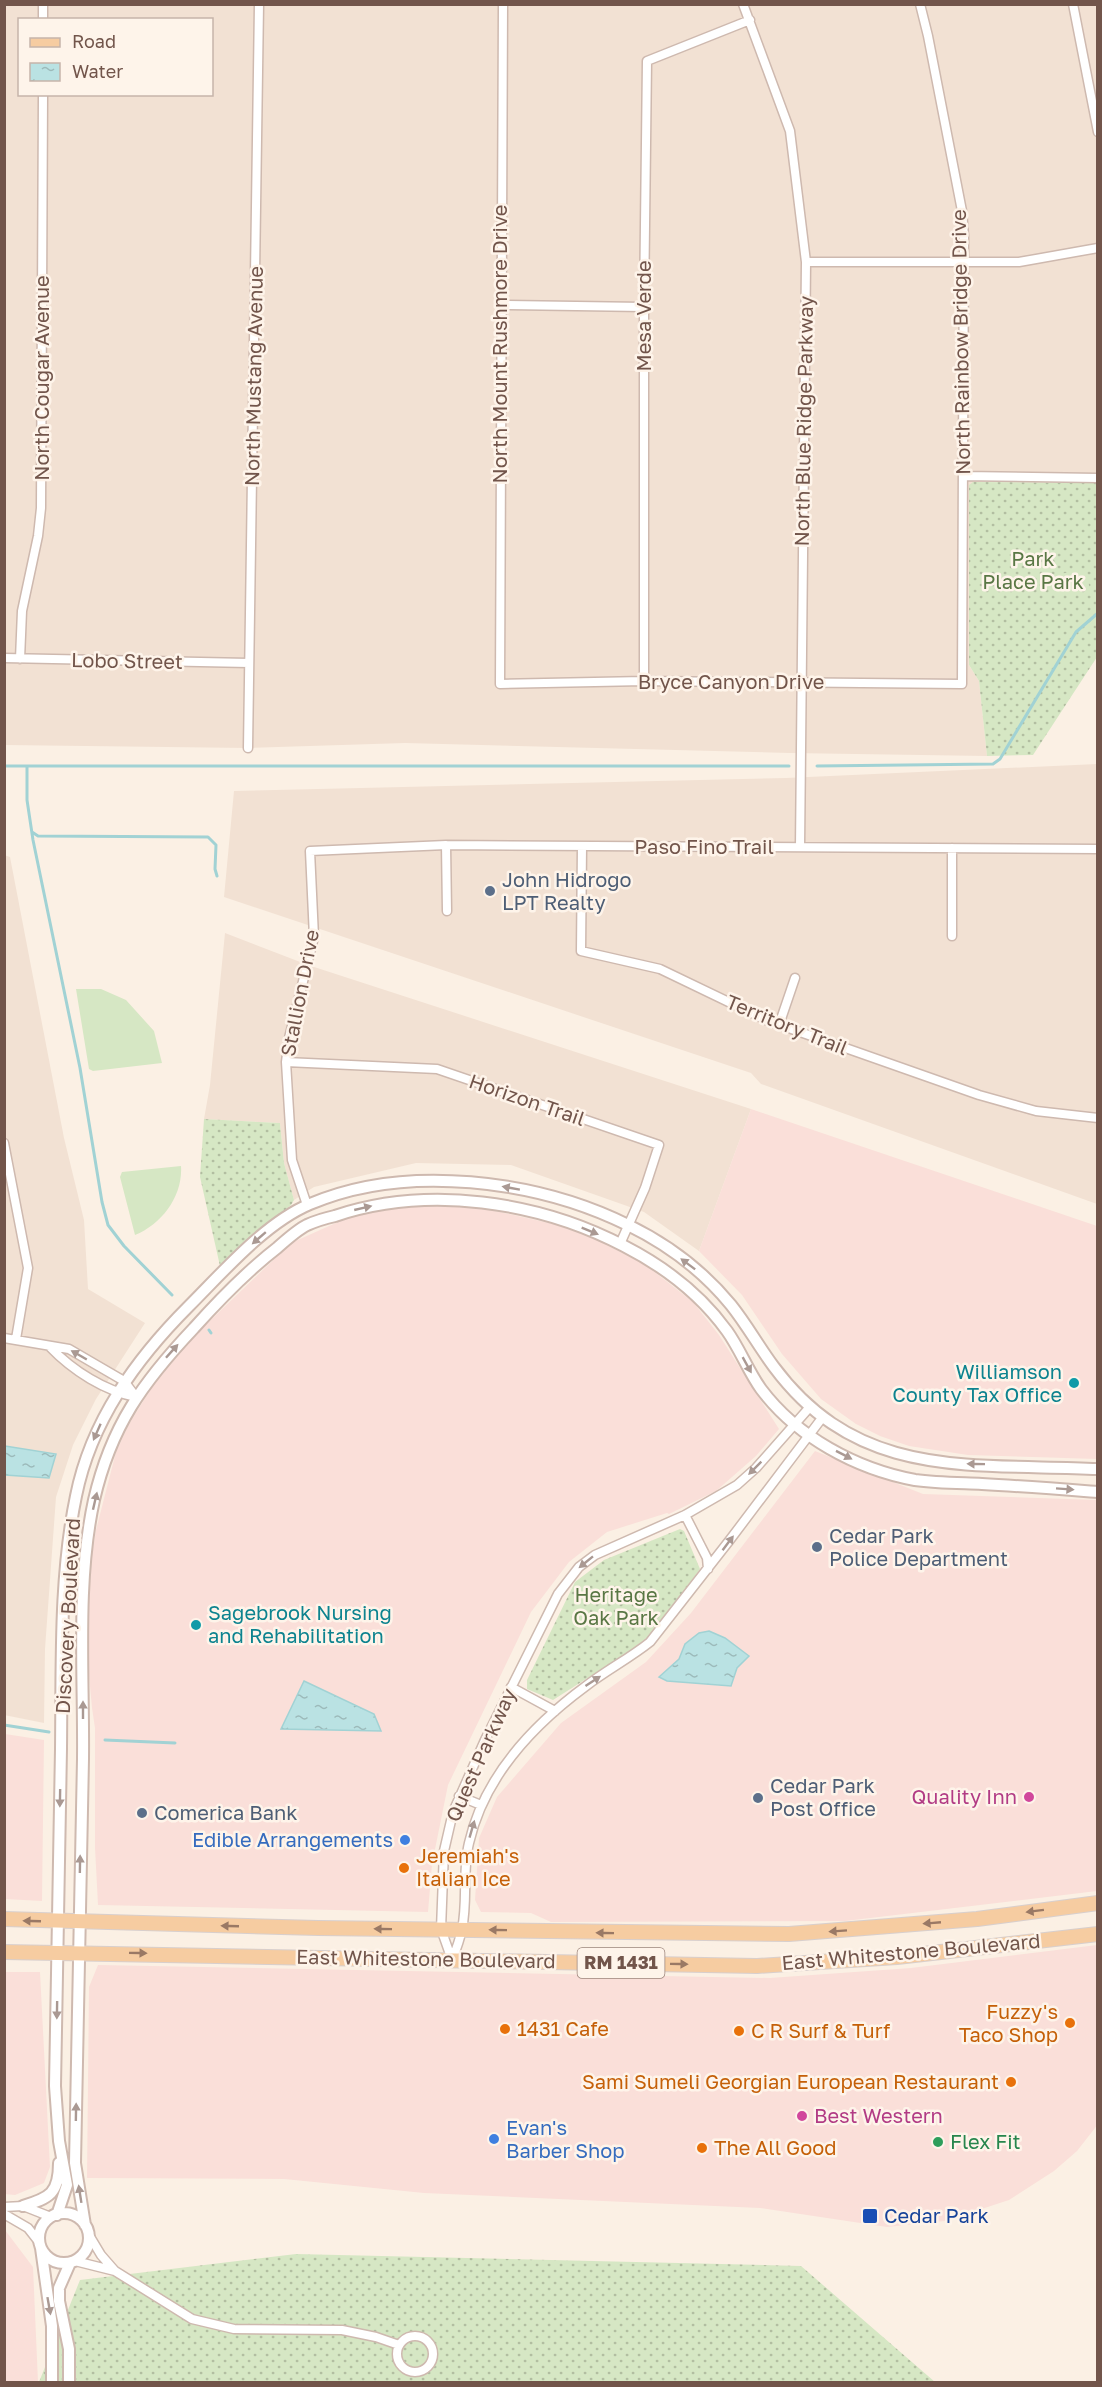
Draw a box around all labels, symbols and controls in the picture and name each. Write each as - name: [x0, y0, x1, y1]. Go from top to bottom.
- legend: [18, 18, 213, 96]
- text: Road: [72, 30, 116, 52]
- text: Water: [72, 60, 123, 82]
- street label: North Mount Rushmore Drive: [487, 205, 511, 483]
- street label: North Rainbow Bridge Drive: [946, 209, 974, 475]
- street label: Mesa Verde: [631, 261, 655, 372]
- street label: North Mustang Avenue: [239, 266, 267, 486]
- street label: North Cougar Avenue: [29, 275, 53, 481]
- street label: North Blue Ridge Parkway: [789, 295, 817, 547]
- park label: Park Place Park: [982, 546, 1084, 593]
- street label: Lobo Street: [71, 647, 183, 673]
- street label: Bryce Canyon Drive: [638, 669, 824, 693]
- street label: Paso Fino Trail: [634, 834, 774, 858]
- place label: John Hidrogo LPT Realty: [502, 867, 631, 914]
- marker: John Hidrogo LPT Realty: [483, 884, 497, 898]
- street label: Stallion Drive: [275, 927, 323, 1058]
- street label: Territory Trail: [723, 989, 852, 1059]
- street label: Horizon Trail: [466, 1068, 588, 1130]
- one-way arrow: [501, 1183, 520, 1192]
- one-way arrow: [353, 1202, 372, 1212]
- one-way arrow: [581, 1226, 599, 1236]
- one-way arrow: [252, 1231, 267, 1244]
- one-way arrow: [681, 1258, 697, 1270]
- one-way arrow: [165, 1344, 178, 1359]
- one-way arrow: [70, 1350, 87, 1360]
- one-way arrow: [742, 1357, 752, 1374]
- place label: Williamson County Tax Office: [892, 1359, 1062, 1406]
- marker: Williamson County Tax Office: [1067, 1376, 1081, 1390]
- one-way arrow: [92, 1424, 102, 1442]
- one-way arrow: [835, 1450, 852, 1460]
- one-way arrow: [966, 1459, 985, 1469]
- one-way arrow: [749, 1460, 763, 1474]
- one-way arrow: [1056, 1484, 1075, 1494]
- one-way arrow: [90, 1491, 100, 1510]
- street label: Discovery Boulevard: [50, 1517, 84, 1715]
- place label: Cedar Park Police Department: [829, 1523, 1008, 1570]
- one-way arrow: [722, 1536, 734, 1552]
- marker: Cedar Park Police Department: [810, 1540, 824, 1554]
- one-way arrow: [578, 1555, 594, 1568]
- park label: Heritage Oak Park: [573, 1582, 659, 1629]
- place label: Sagebrook Nursing and Rehabilitation: [208, 1600, 392, 1647]
- marker: Sagebrook Nursing and Rehabilitation: [189, 1618, 203, 1632]
- one-way arrow: [585, 1676, 602, 1687]
- street label: Quest Parkway: [440, 1684, 520, 1825]
- one-way arrow: [78, 1701, 88, 1720]
- place label: Cedar Park Post Office: [770, 1773, 876, 1820]
- place label: Quality Inn: [912, 1784, 1017, 1808]
- one-way arrow: [55, 1789, 65, 1808]
- marker: Quality Inn: [1022, 1790, 1036, 1804]
- marker: Cedar Park Post Office: [751, 1791, 765, 1805]
- place label: Comerica Bank: [154, 1800, 298, 1824]
- marker: Comerica Bank: [135, 1806, 149, 1820]
- one-way arrow: [468, 1820, 477, 1838]
- place label: Edible Arrangements: [192, 1827, 393, 1851]
- marker: Edible Arrangements: [398, 1833, 412, 1847]
- place label: Jeremiah's Italian Ice: [416, 1843, 519, 1890]
- one-way arrow: [76, 1854, 85, 1873]
- marker: Jeremiah's Italian Ice: [397, 1861, 411, 1875]
- one-way arrow: [1026, 1906, 1045, 1916]
- one-way arrow: [22, 1916, 41, 1925]
- one-way arrow: [923, 1918, 942, 1928]
- one-way arrow: [221, 1921, 240, 1930]
- one-way arrow: [373, 1924, 392, 1933]
- one-way arrow: [489, 1925, 508, 1934]
- one-way arrow: [829, 1926, 848, 1935]
- one-way arrow: [595, 1928, 614, 1937]
- street label: East Whitestone Boulevard: [781, 1928, 1041, 1974]
- street label: East Whitestone Boulevard: [296, 1944, 556, 1972]
- one-way arrow: [128, 1948, 147, 1958]
- road number: RM 1431: [578, 1948, 664, 1978]
- one-way arrow: [669, 1959, 688, 1969]
- place label: Fuzzy's Taco Shop: [959, 1999, 1058, 2046]
- one-way arrow: [52, 2000, 62, 2019]
- place label: 1431 Cafe: [517, 2016, 609, 2040]
- marker: Fuzzy's Taco Shop: [1063, 2016, 1077, 2030]
- place label: C R Surf & Turf: [751, 2018, 890, 2042]
- marker: 1431 Cafe: [498, 2022, 512, 2036]
- marker: C R Surf & Turf: [732, 2024, 746, 2038]
- place label: Sami Sumeli Georgian European Restaurant: [582, 2069, 999, 2093]
- marker: Sami Sumeli Georgian European Restaurant: [1004, 2075, 1018, 2089]
- one-way arrow: [71, 2102, 81, 2121]
- place label: Best Western: [814, 2103, 943, 2127]
- marker: Best Western: [795, 2109, 809, 2123]
- place label: Evan's Barber Shop: [506, 2115, 625, 2162]
- place label: Flex Fit: [950, 2129, 1021, 2153]
- marker: Evan's Barber Shop: [487, 2132, 501, 2146]
- place label: The All Good: [714, 2135, 837, 2159]
- marker: Flex Fit: [931, 2135, 945, 2149]
- marker: The All Good: [695, 2141, 709, 2155]
- one-way arrow: [75, 2184, 84, 2203]
- place label: Cedar Park: [884, 2203, 989, 2227]
- marker: Cedar Park: [861, 2207, 879, 2225]
- one-way arrow: [45, 2296, 54, 2315]

